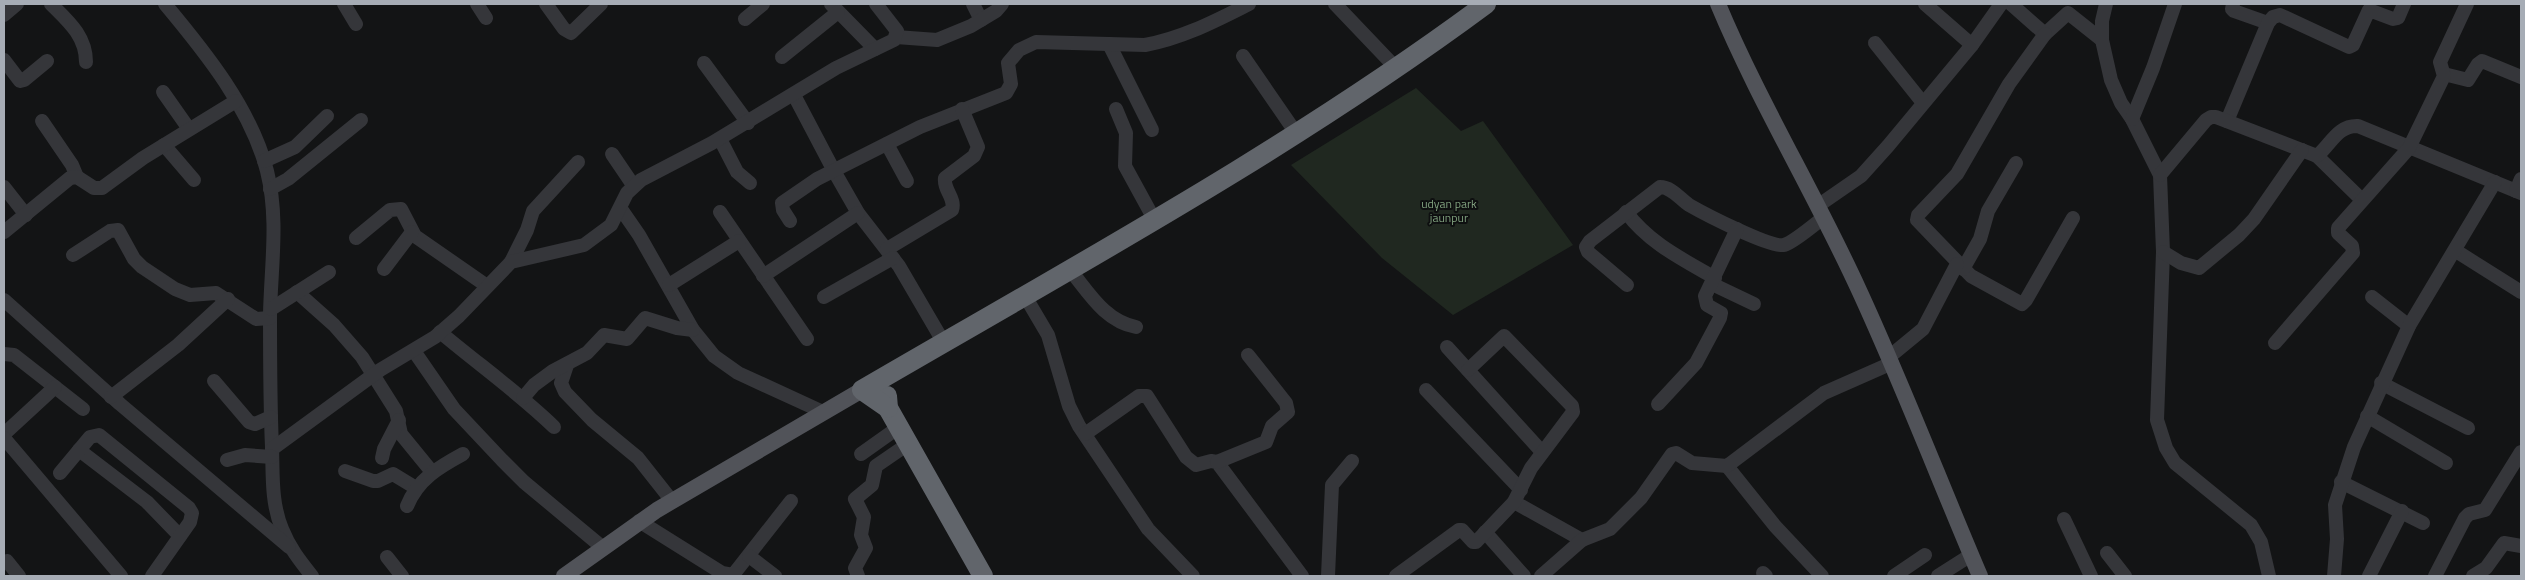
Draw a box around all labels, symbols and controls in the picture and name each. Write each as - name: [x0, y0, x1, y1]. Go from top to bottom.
- park label: udyan park jaunpur: [1421, 194, 1477, 227]

